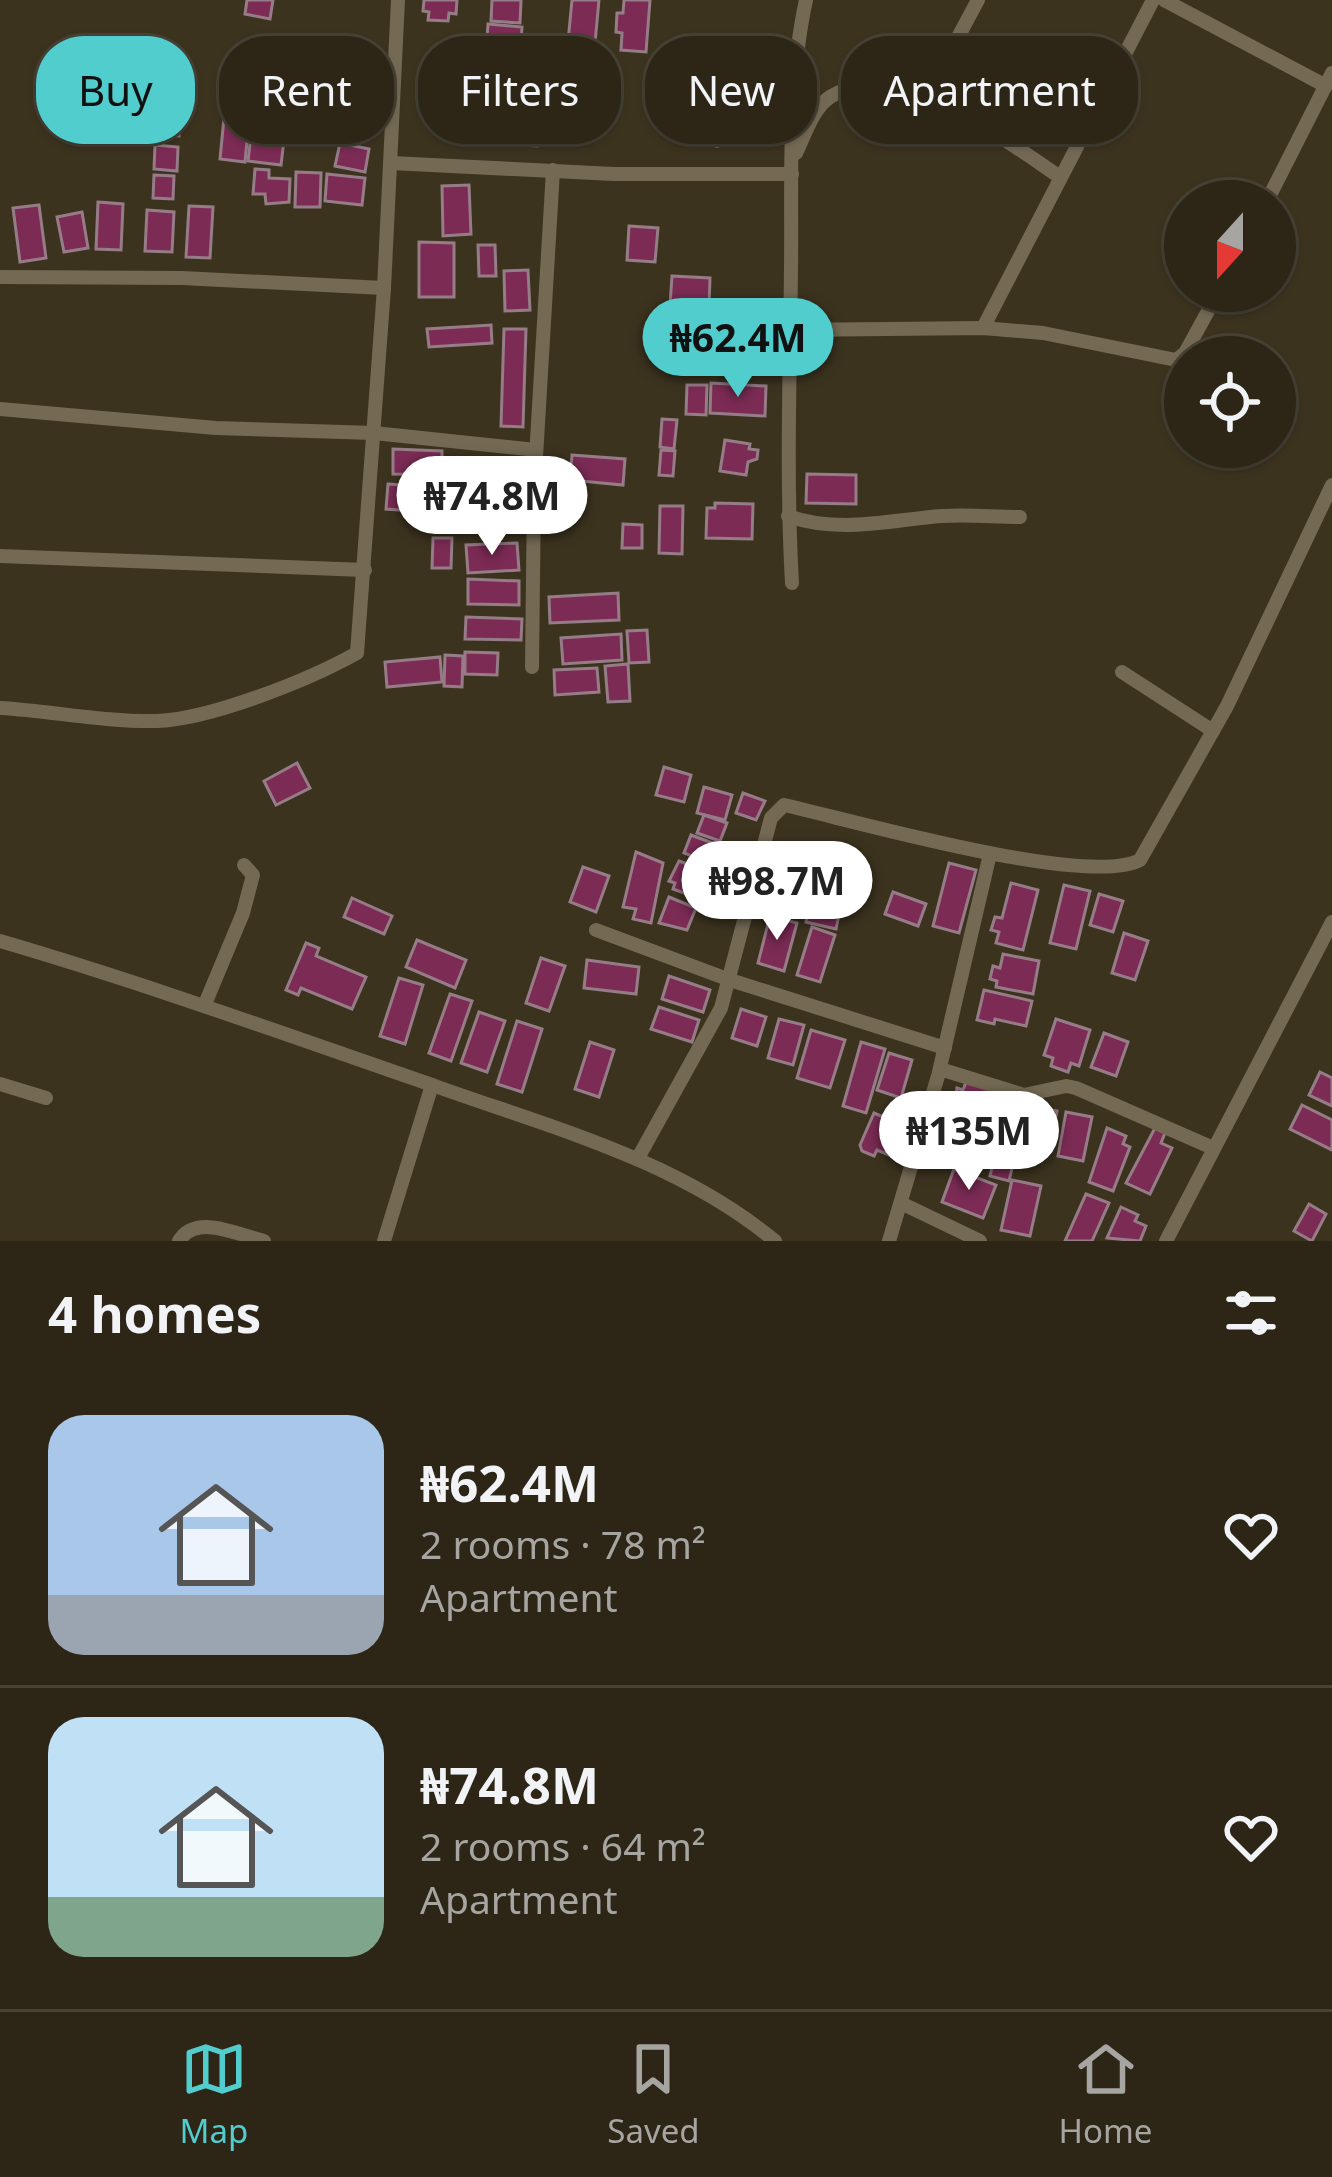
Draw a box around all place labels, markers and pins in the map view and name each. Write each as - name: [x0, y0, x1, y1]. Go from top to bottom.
- pin: ₦62.4M: [640, 298, 836, 400]
- pin: ₦74.8M: [394, 456, 590, 558]
- pin: ₦98.7M: [679, 841, 875, 943]
- pin: ₦135M: [885, 1091, 1053, 1193]

